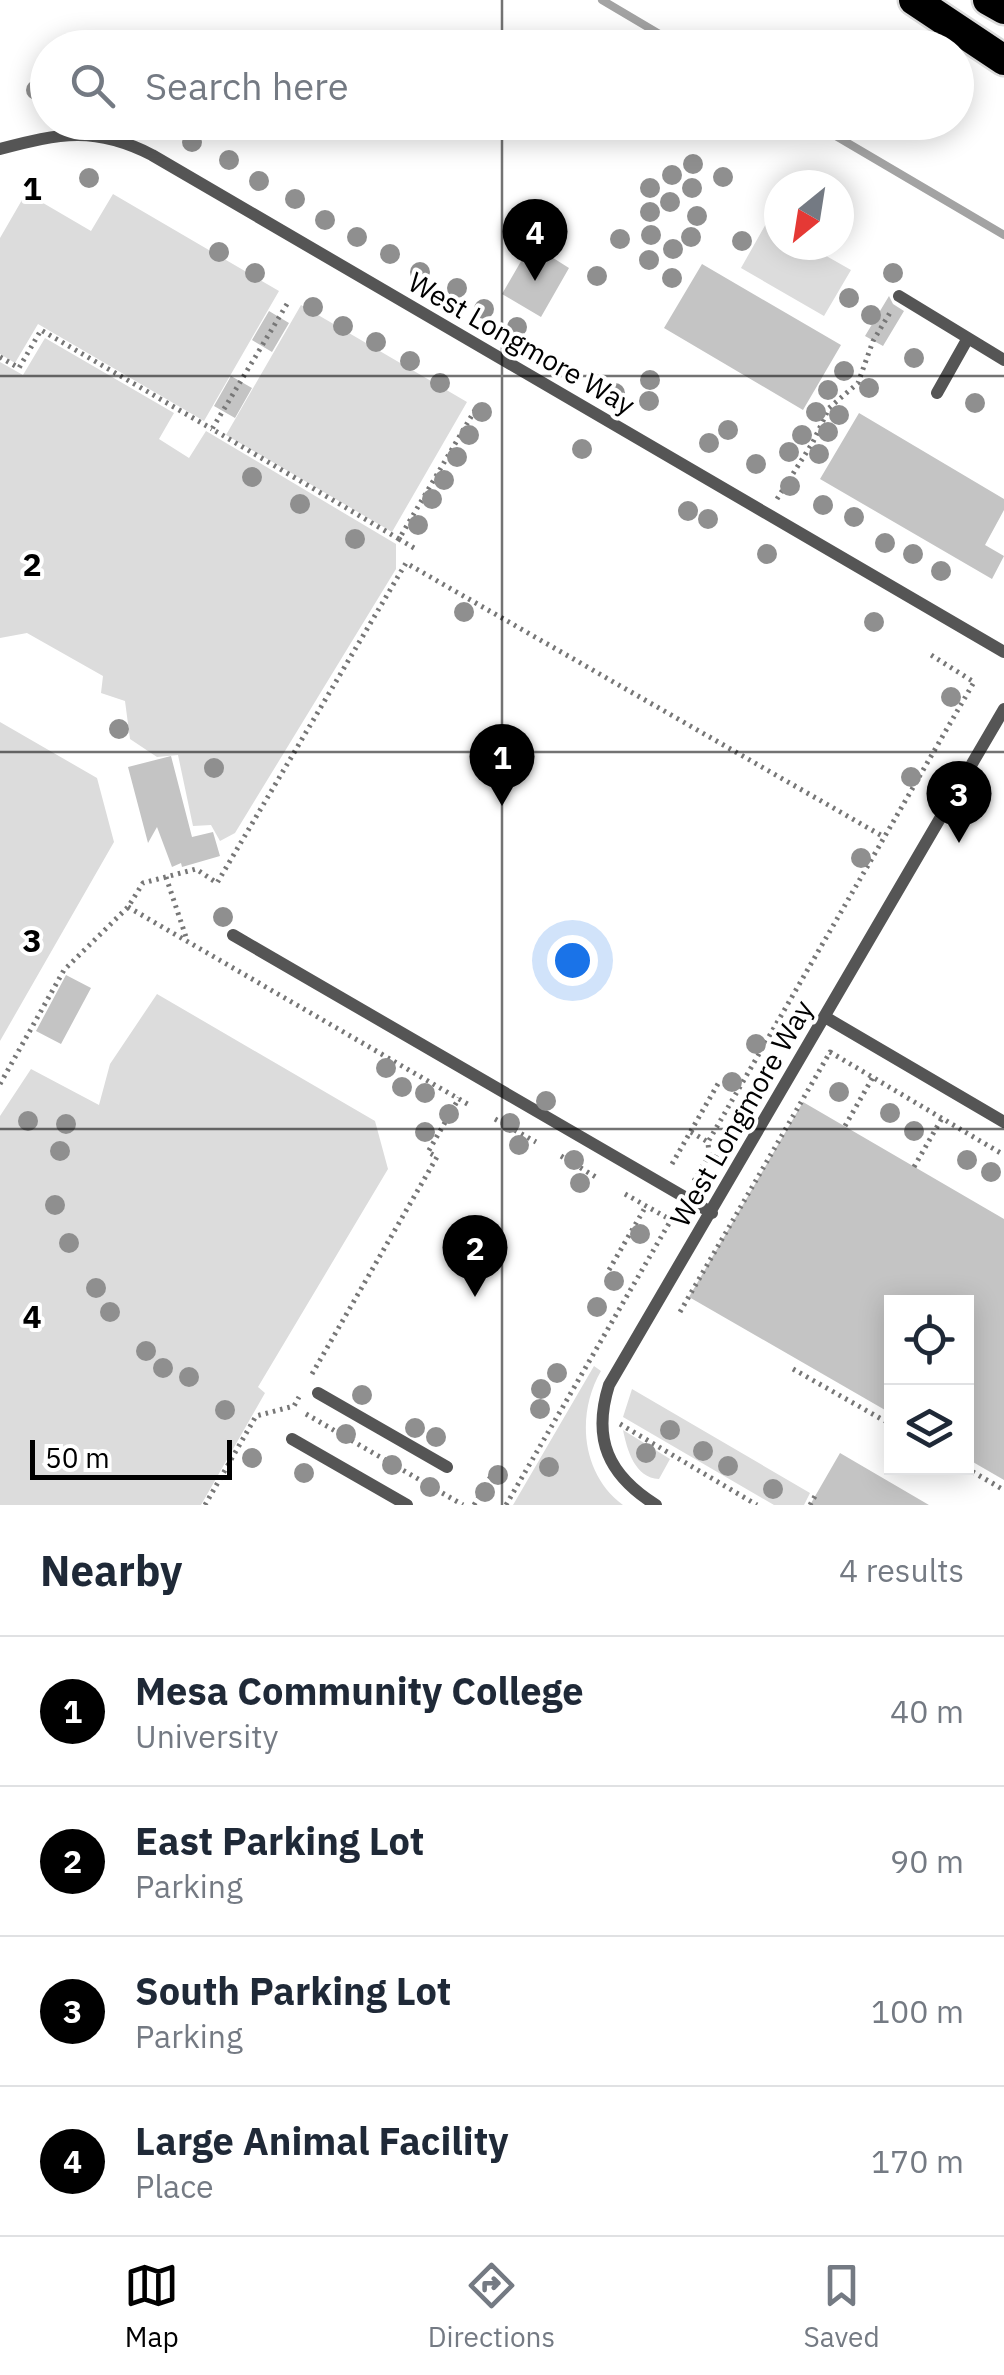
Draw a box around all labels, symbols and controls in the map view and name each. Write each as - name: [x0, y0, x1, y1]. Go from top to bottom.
- search box: [30, 30, 974, 140]
- icon: search: [65, 58, 120, 113]
- text: Search here: [145, 61, 349, 110]
- text: 1: [22, 167, 42, 209]
- north arrow: [764, 170, 854, 260]
- pin: 4: [502, 198, 568, 281]
- street label: West Longmore Way: [402, 263, 642, 423]
- text: 2: [22, 543, 42, 585]
- pin: 1: [470, 724, 534, 806]
- pin: 3: [926, 760, 992, 843]
- text: 3: [22, 919, 42, 961]
- your location: [547, 935, 598, 986]
- street label: West Longmore Way: [661, 993, 821, 1233]
- pin: 2: [442, 1214, 508, 1297]
- text: 4: [22, 1295, 42, 1337]
- map controls: [884, 1295, 974, 1475]
- button: locate: [884, 1295, 974, 1385]
- button: layers: [884, 1385, 974, 1475]
- scale bar: [30, 1435, 232, 1480]
- text: 50 m: [45, 1439, 110, 1476]
- text: Nearby: [40, 1543, 182, 1598]
- text: 4 results: [839, 1549, 964, 1591]
- text: Mesa Community College: [135, 1666, 584, 1715]
- text: 1: [63, 1690, 82, 1732]
- text: 40 m: [890, 1690, 964, 1732]
- text: University: [135, 1715, 278, 1757]
- text: East Parking Lot: [135, 1816, 424, 1865]
- text: 2: [63, 1840, 82, 1882]
- text: 90 m: [890, 1840, 964, 1882]
- text: Parking: [135, 1865, 243, 1907]
- text: South Parking Lot: [135, 1966, 451, 2015]
- text: 3: [63, 1990, 82, 2032]
- text: 100 m: [871, 1990, 964, 2032]
- text: Parking: [135, 2015, 243, 2057]
- text: Large Animal Facility: [135, 2116, 509, 2165]
- text: 4: [63, 2140, 82, 2182]
- text: 170 m: [871, 2140, 964, 2182]
- text: Place: [135, 2165, 214, 2207]
- tab: Map: [124, 2258, 179, 2355]
- tab: Directions: [428, 2258, 555, 2355]
- tab: Saved: [804, 2258, 880, 2355]

